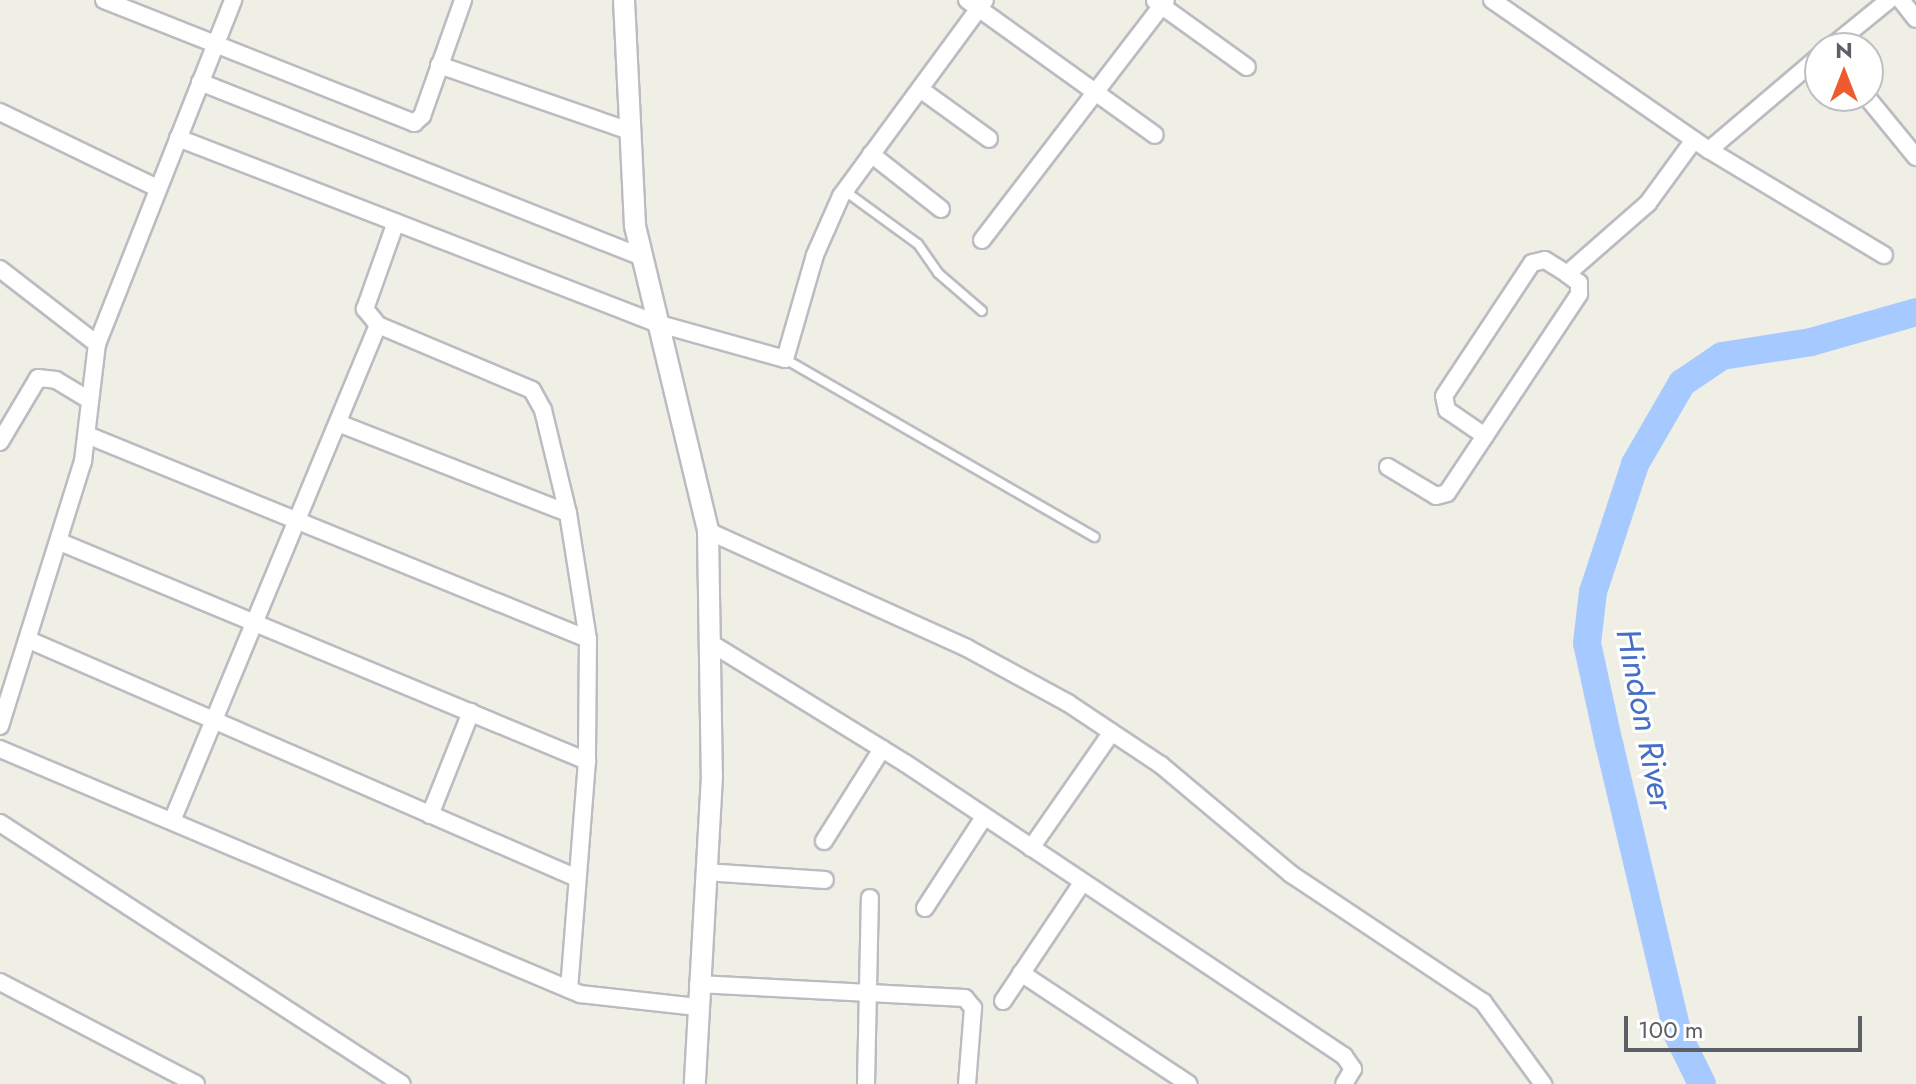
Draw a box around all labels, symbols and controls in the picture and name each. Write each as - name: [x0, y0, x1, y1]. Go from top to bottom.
- north arrow: [1804, 32, 1884, 112]
- text: N: [1835, 34, 1853, 66]
- water label: Hindon River: [1607, 625, 1683, 813]
- scale bar: [1628, 1000, 1866, 1050]
- text: 100 m: [1638, 1012, 1704, 1047]

